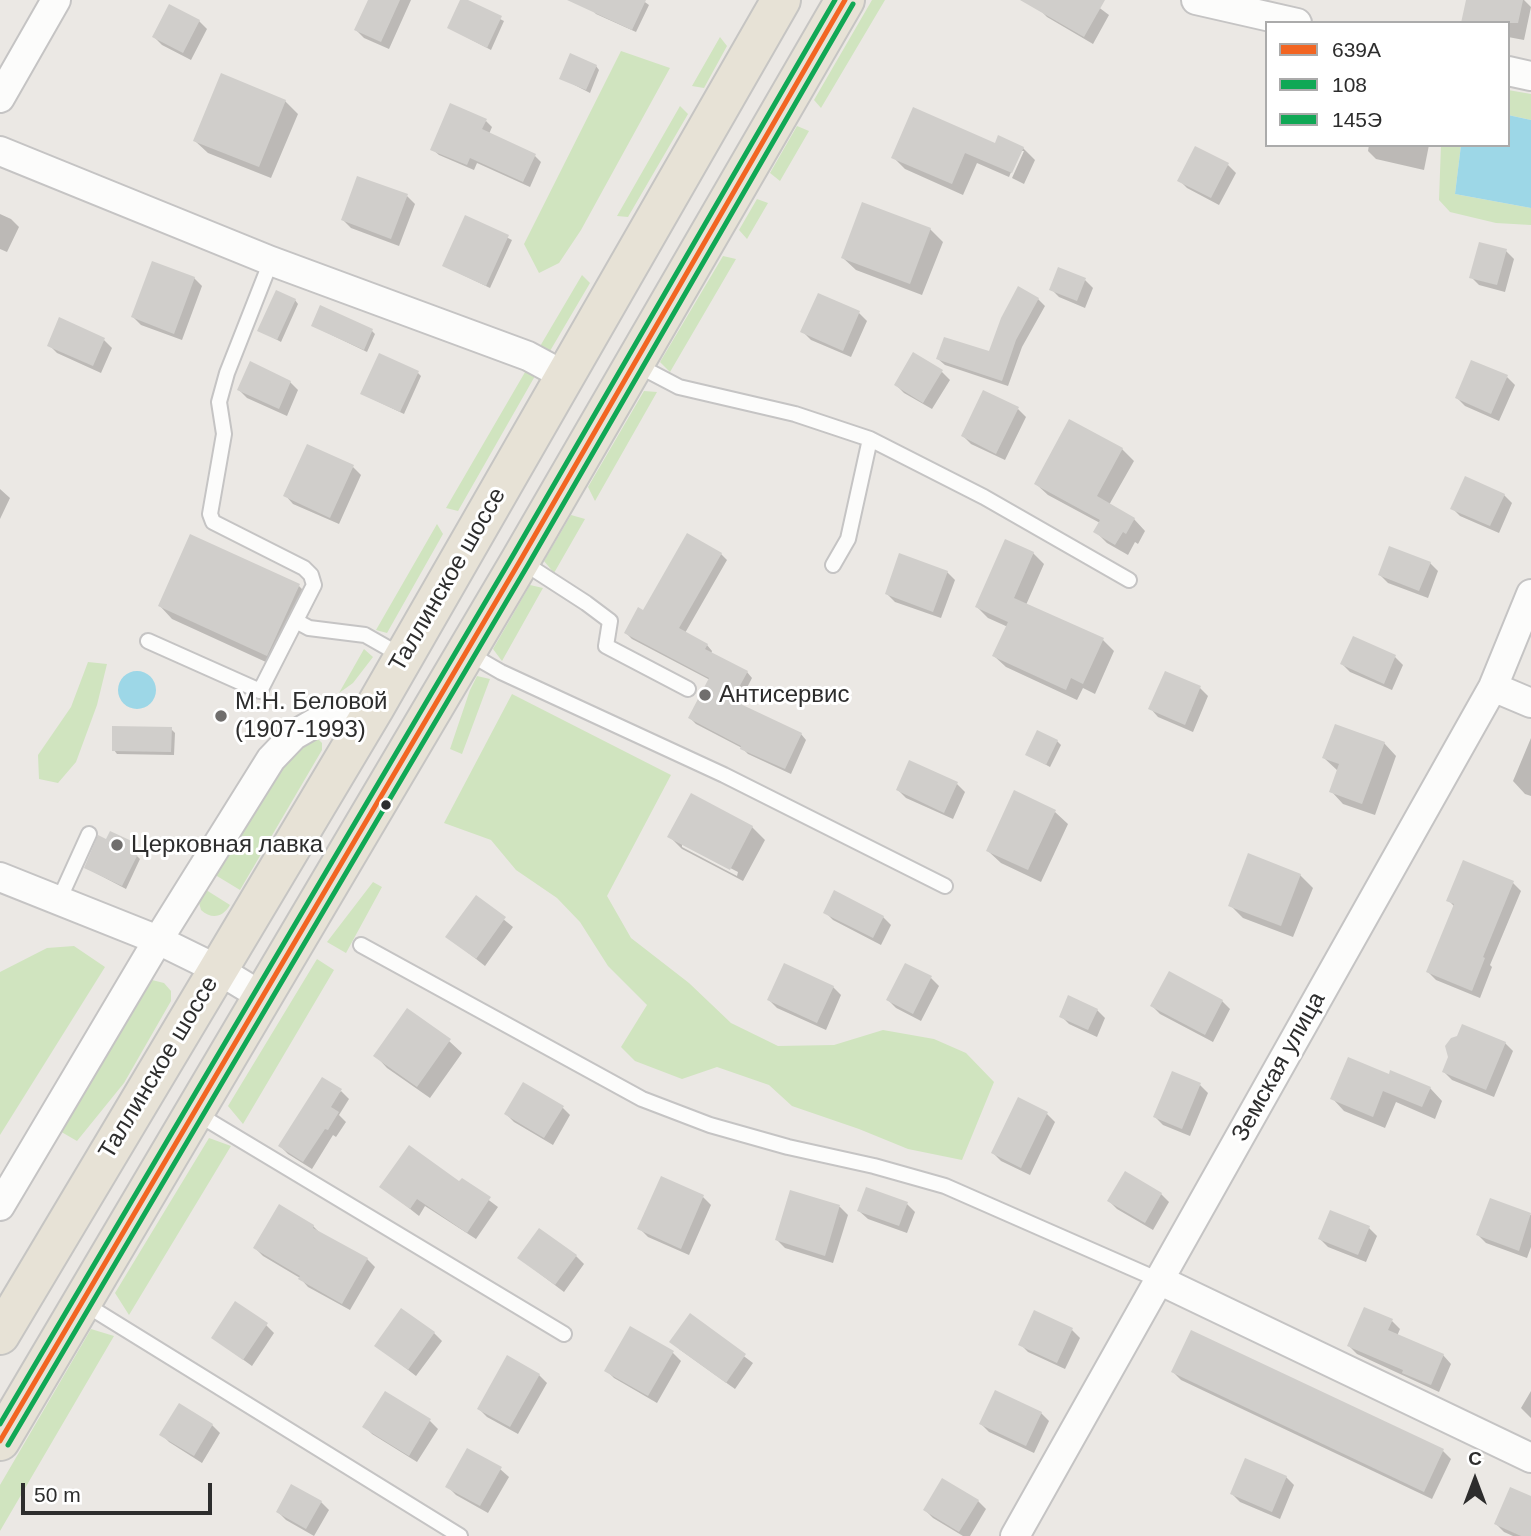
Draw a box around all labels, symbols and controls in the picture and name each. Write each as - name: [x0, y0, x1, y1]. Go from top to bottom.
- legend: [1265, 21, 1510, 147]
- text: 639А: [1332, 38, 1381, 61]
- text: 108: [1332, 73, 1367, 96]
- text: 145Э: [1332, 108, 1382, 131]
- street label: Таллинское шоссе: [384, 483, 512, 677]
- place label: Антисервис: [719, 681, 850, 709]
- marker: Антисервис: [697, 687, 713, 703]
- place label: М.Н. Беловой (1907-1993): [235, 688, 387, 744]
- marker: М.Н. Беловой (1907-1993): [213, 708, 229, 724]
- unlabelled marker: [379, 798, 393, 812]
- place label: Церковная лавка: [131, 831, 323, 859]
- marker: Церковная лавка: [109, 837, 125, 853]
- street label: Таллинское шоссе: [93, 972, 225, 1164]
- street label: Земская улица: [1226, 987, 1332, 1147]
- north arrow: [1440, 1445, 1510, 1515]
- text: С: [1468, 1448, 1482, 1469]
- scale bar: [24, 1470, 215, 1514]
- text: 50 m: [34, 1483, 81, 1506]

